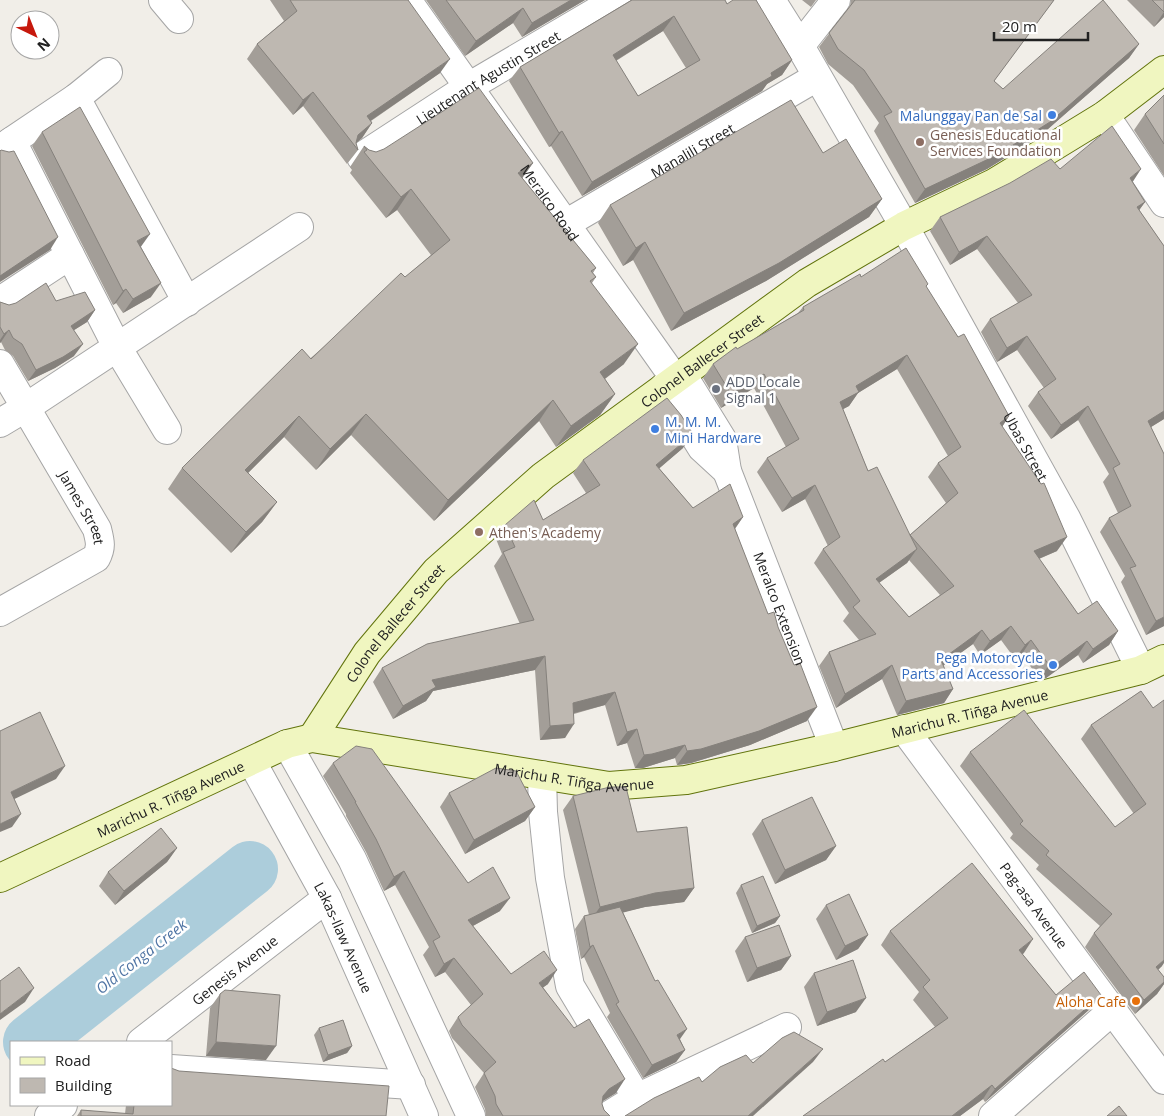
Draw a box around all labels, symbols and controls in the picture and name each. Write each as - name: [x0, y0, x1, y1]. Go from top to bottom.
- north arrow: [10, 10, 60, 60]
- scale bar: [994, 10, 1088, 42]
- text: 20 m: [1002, 16, 1037, 36]
- street label: Lieutenant Agustin Street: [412, 26, 563, 128]
- text: N: [34, 34, 55, 56]
- place label: Malunggay Pan de Sal: [900, 106, 1042, 125]
- marker: Malunggay Pan de Sal: [1046, 109, 1058, 121]
- street label: Manalili Street: [647, 118, 737, 182]
- place label: Genesis Educational Services Foundation: [930, 125, 1061, 160]
- marker: Genesis Educational Services Foundation: [914, 136, 926, 148]
- street label: Meralco Road: [517, 160, 584, 245]
- street label: Colonel Ballecer Street: [636, 309, 767, 411]
- place label: ADD Locale Signal 1: [726, 372, 801, 407]
- marker: ADD Locale Signal 1: [710, 383, 722, 395]
- street label: Ubas Street: [999, 408, 1053, 484]
- place label: M. M. M. Mini Hardware: [665, 412, 762, 447]
- marker: M. M. M. Mini Hardware: [649, 423, 661, 435]
- street label: James Street: [54, 465, 109, 545]
- place label: Athen's Academy: [489, 523, 602, 542]
- marker: Athen's Academy: [473, 526, 485, 538]
- street label: Meralco Extension: [750, 549, 811, 668]
- street label: Colonel Ballecer Street: [341, 559, 448, 686]
- place label: Pega Motorcycle Parts and Accessories: [902, 648, 1043, 683]
- marker: Pega Motorcycle Parts and Accessories: [1047, 659, 1059, 671]
- street label: Marichu R. Tiñga Avenue: [889, 684, 1050, 742]
- street label: Marichu R. Tiñga Avenue: [93, 756, 247, 841]
- street label: Marichu R. Tiñga Avenue: [493, 758, 655, 796]
- street label: Pag-asa Avenue: [996, 858, 1073, 952]
- street label: Lakas-Ilaw Avenue: [310, 878, 377, 996]
- water label: Old Conga Creek: [91, 914, 191, 998]
- street label: Genesis Avenue: [187, 930, 281, 1009]
- place label: Aloha Cafe: [1056, 992, 1126, 1011]
- marker: Aloha Cafe: [1130, 995, 1142, 1007]
- legend: [10, 1041, 172, 1106]
- text: Road: [55, 1050, 91, 1070]
- text: Building: [55, 1075, 112, 1095]

